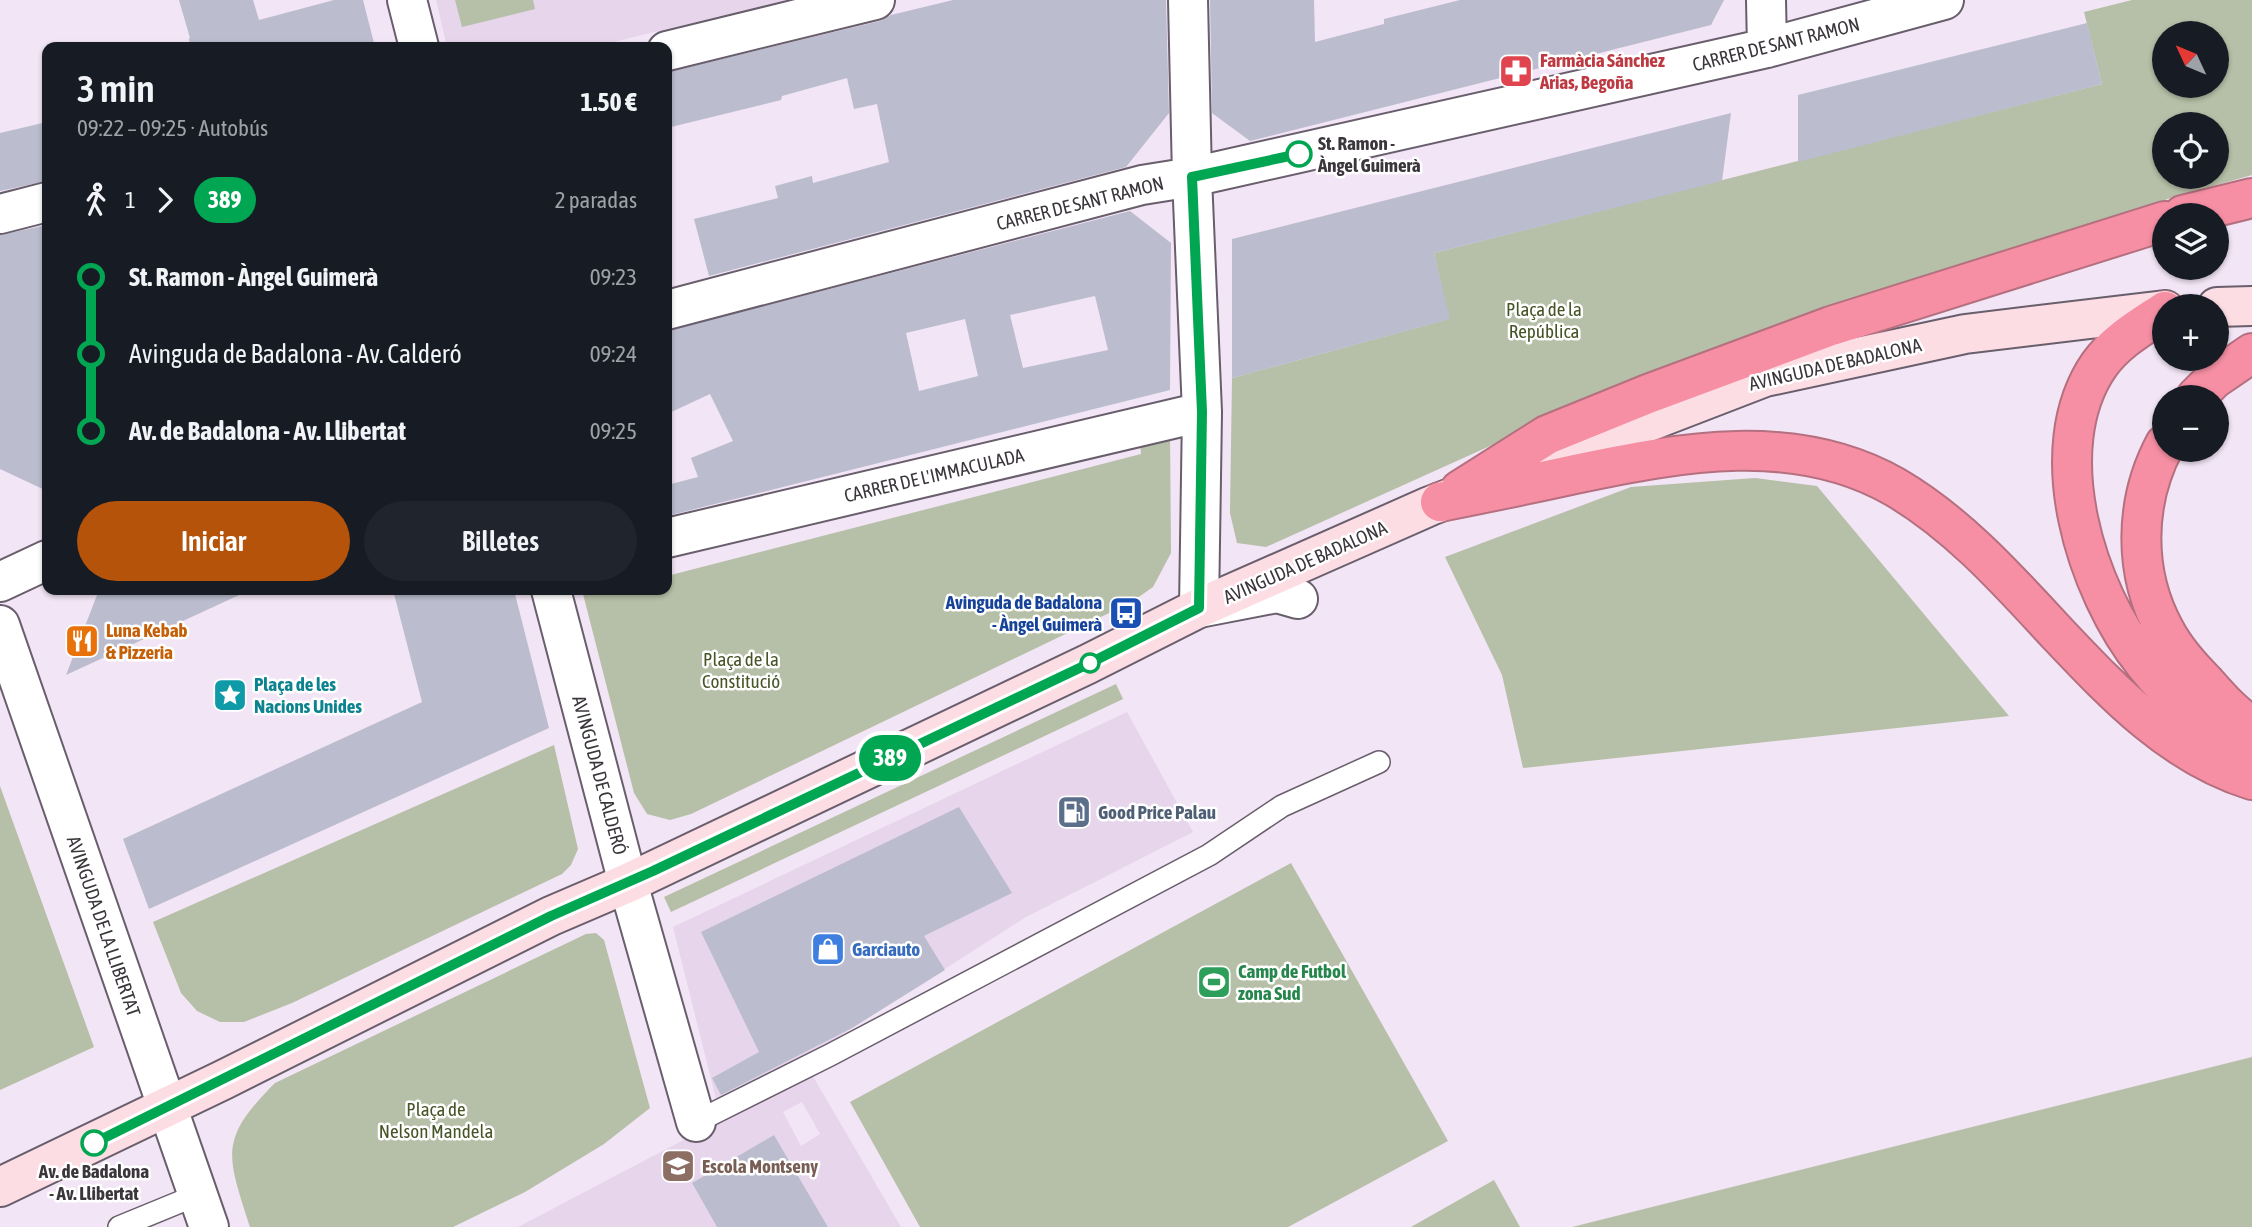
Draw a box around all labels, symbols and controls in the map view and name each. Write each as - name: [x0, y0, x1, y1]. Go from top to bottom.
- street label: CARRER DE SANT RAMON: [1690, 13, 1862, 75]
- north arrow: [2152, 21, 2230, 98]
- map controls: [2152, 21, 2229, 462]
- place label: Farmàcia Sánchez Arias, Begoña: [1539, 49, 1665, 93]
- pharmacy icon: Farmàcia Sánchez Arias, Begoña: [1497, 52, 1535, 90]
- text: 3 min: [77, 67, 155, 110]
- text: 1.50 €: [580, 87, 637, 117]
- button: locate: [2152, 112, 2229, 189]
- text: 09:22 – 09:25 · Autobús: [77, 115, 268, 141]
- place label: St. Ramon - Àngel Guimerà: [1317, 132, 1421, 176]
- marker: St. Ramon - Àngel Guimerà: [1286, 141, 1312, 167]
- street label: CARRER DE SANT RAMON: [994, 172, 1166, 234]
- icon: walk: [77, 181, 115, 219]
- icon: forward: [146, 181, 184, 219]
- text: 389: [208, 186, 242, 213]
- text: 1: [125, 187, 136, 213]
- text: 2 paradas: [555, 187, 637, 213]
- button: layers: [2152, 203, 2229, 280]
- text: St. Ramon - Àngel Guimerà: [129, 262, 378, 292]
- text: 09:23: [590, 264, 637, 290]
- button: +: [2152, 294, 2229, 371]
- park label: Plaça de la República: [1506, 298, 1582, 342]
- street label: AVINGUDA DE BADALONA: [1747, 333, 1924, 395]
- text: Avinguda de Badalona - Av. Calderó: [129, 339, 462, 369]
- text: 09:24: [590, 341, 637, 367]
- button: −: [2152, 385, 2229, 462]
- text: Av. de Badalona - Av. Llibertat: [129, 416, 406, 446]
- text: 09:25: [590, 418, 637, 444]
- street label: CARRER DE L'IMMACULADA: [842, 443, 1027, 506]
- button: Iniciar: [77, 501, 350, 581]
- button: Billetes: [364, 501, 637, 581]
- street label: AVINGUDA DE BADALONA: [1220, 516, 1391, 608]
- place label: Avinguda de Badalona - Àngel Guimerà: [945, 591, 1102, 635]
- bus stop icon: Avinguda de Badalona - Àngel Guimerà: [1107, 594, 1145, 632]
- place label: Luna Kebab & Pizzeria: [106, 619, 188, 663]
- restaurant icon: Luna Kebab & Pizzeria: [63, 622, 101, 660]
- park label: Plaça de la Constitució: [702, 648, 780, 692]
- unlabelled marker: [1080, 653, 1100, 673]
- place label: Plaça de les Nacions Unides: [254, 673, 362, 717]
- place icon: Plaça de les Nacions Unides: [211, 676, 249, 714]
- street label: AVINGUDA DE CALDERÓ: [568, 693, 632, 857]
- line badge: 389: [850, 735, 930, 781]
- text: 389: [873, 744, 907, 771]
- fuel station icon: Good Price Palau: [1055, 793, 1093, 831]
- place label: Good Price Palau: [1098, 801, 1216, 823]
- street label: AVINGUDA DE LA LLIBERTAT: [63, 833, 145, 1020]
- shop icon: Garciauto: [809, 930, 847, 968]
- place label: Garciauto: [852, 938, 920, 960]
- place label: Camp de Futbol zona Sud: [1238, 960, 1347, 1004]
- sports icon: Camp de Futbol zona Sud: [1195, 963, 1233, 1001]
- park label: Plaça de Nelson Mandela: [379, 1098, 493, 1142]
- marker: Av. de Badalona - Av. Llibertat: [81, 1130, 107, 1156]
- school or university icon: Escola Montseny: [659, 1147, 697, 1185]
- place label: Escola Montseny: [702, 1155, 818, 1177]
- place label: Av. de Badalona - Av. Llibertat: [38, 1160, 149, 1204]

